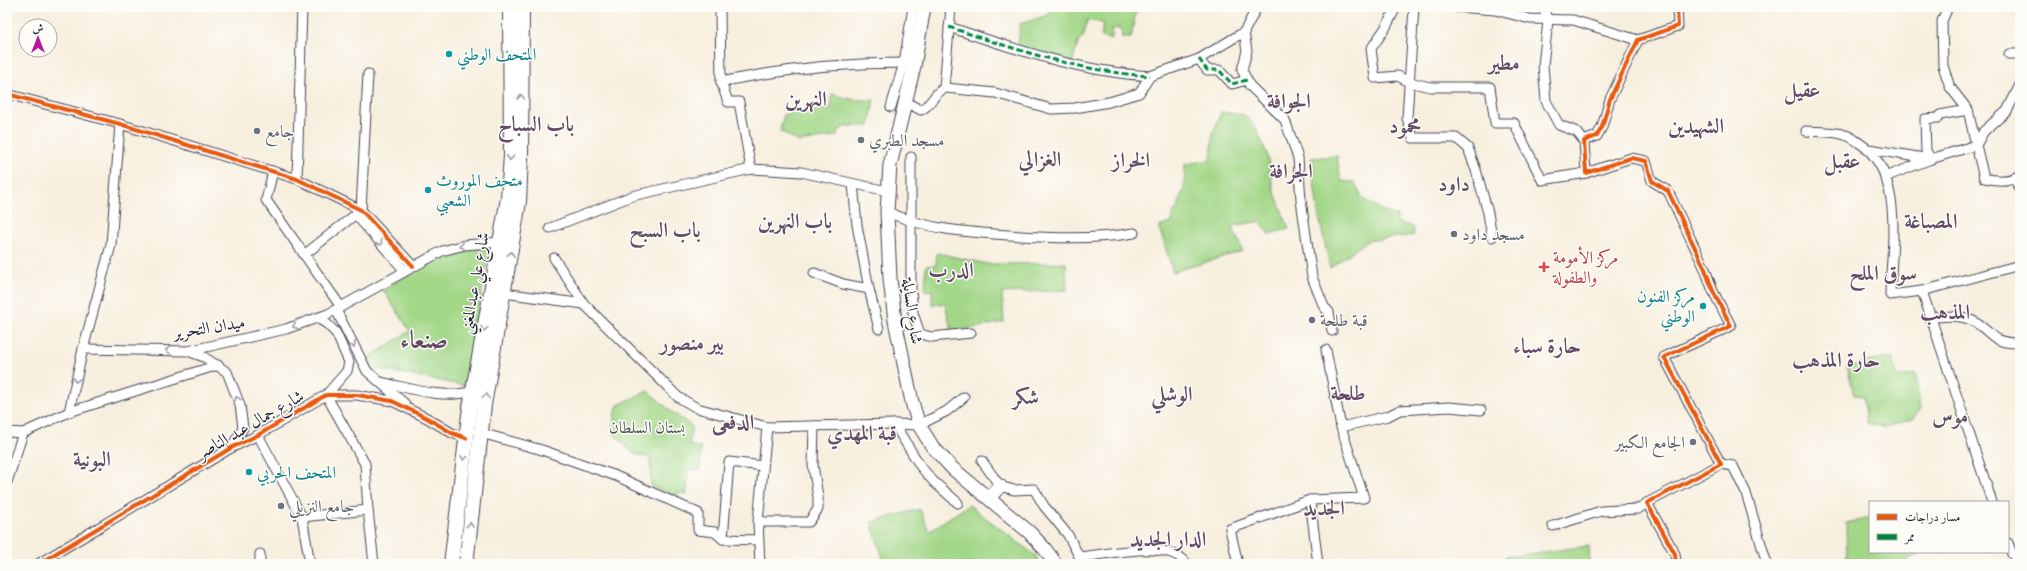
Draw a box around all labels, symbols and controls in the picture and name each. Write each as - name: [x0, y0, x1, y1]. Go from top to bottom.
- north arrow: [18, 18, 58, 58]
- text: ش: [33, 22, 44, 36]
- place label: المتحف الوطني: [457, 44, 537, 70]
- marker: المتحف الوطني: [444, 49, 454, 59]
- district label: مطير: [1486, 51, 1520, 77]
- district label: عقيل: [1784, 78, 1820, 105]
- district label: النهرين: [785, 87, 827, 113]
- district label: الجوافة: [1267, 89, 1311, 115]
- one-way arrow: [517, 94, 525, 100]
- district label: باب السباح: [498, 112, 574, 143]
- district label: محمود: [1389, 114, 1421, 140]
- district label: الشهيدين: [1668, 114, 1724, 140]
- place label: جامع: [265, 121, 294, 147]
- marker: جامع: [252, 126, 262, 136]
- place label: مسجد الطبري: [869, 130, 944, 154]
- marker: مسجد الطبري: [856, 135, 866, 145]
- district label: الغزالي: [1018, 147, 1061, 177]
- district label: الخراز: [1110, 148, 1150, 174]
- district label: عقبل: [1824, 149, 1860, 176]
- one-way arrow: [506, 155, 515, 161]
- district label: الجرافة: [1269, 159, 1313, 185]
- place label: متحف الموروث الشعبي: [436, 170, 523, 216]
- district label: داود: [1438, 172, 1470, 198]
- marker: متحف الموروث الشعبي: [423, 185, 433, 195]
- district label: باب النهرين: [758, 209, 832, 235]
- district label: المصباغة: [1904, 209, 1958, 235]
- district label: باب السبح: [629, 218, 701, 249]
- place label: مسجد داود: [1462, 224, 1525, 246]
- marker: مسجد داود: [1449, 229, 1459, 239]
- street label: شارع علي عبدالمغني: [455, 230, 500, 337]
- one-way arrow: [376, 238, 383, 246]
- one-way arrow: [459, 241, 465, 250]
- place label: مركز الأمومة والطفولة: [1552, 246, 1619, 289]
- one-way arrow: [506, 251, 514, 257]
- district label: الدرب: [928, 258, 974, 284]
- marker: مركز الأمومة والطفولة: [1538, 261, 1550, 273]
- district label: سوق الملح: [1849, 261, 1917, 292]
- street label: شارع السايلة: [894, 276, 928, 346]
- place label: مركز الفنون الوطني: [1637, 286, 1695, 332]
- district label: المذهب: [1920, 300, 1970, 326]
- marker: مركز الفنون الوطني: [1698, 301, 1708, 311]
- place label: قبة طلحة: [1320, 310, 1368, 332]
- street label: ميدان التحرير: [170, 311, 247, 345]
- marker: قبة طلحة: [1307, 315, 1317, 325]
- one-way arrow: [291, 322, 298, 330]
- district label: صنعاء: [400, 325, 448, 356]
- one-way arrow: [480, 326, 489, 332]
- district label: بير منصور: [658, 331, 724, 357]
- district label: حارة سباء: [1513, 334, 1581, 360]
- one-way arrow: [348, 340, 356, 348]
- one-way arrow: [165, 346, 171, 354]
- district label: حارة المذهب: [1792, 348, 1880, 374]
- one-way arrow: [73, 377, 81, 384]
- district label: طلحة: [1330, 381, 1366, 407]
- district label: الوشلي: [1150, 382, 1193, 414]
- street label: شارع جمال عبد الناصر: [191, 385, 309, 467]
- district label: شكر: [1011, 385, 1039, 411]
- one-way arrow: [481, 393, 489, 399]
- one-way arrow: [234, 395, 242, 402]
- district label: موس: [1932, 404, 1968, 430]
- district label: الدفعى: [712, 410, 754, 436]
- park label: بستان السلطان: [609, 417, 685, 439]
- district label: قبة المهدي: [827, 421, 897, 450]
- place label: الجامع الكبير: [1613, 432, 1685, 458]
- marker: الجامع الكبير: [1688, 437, 1698, 447]
- district label: البونية: [73, 447, 111, 473]
- one-way arrow: [459, 455, 468, 461]
- place label: المتحف الحربي: [257, 462, 336, 487]
- marker: المتحف الحربي: [244, 467, 254, 477]
- place label: جامع النزيلي: [289, 496, 354, 523]
- district label: الجديد: [1303, 496, 1345, 522]
- marker: جامع النزيلي: [276, 501, 286, 511]
- legend: [1869, 501, 2009, 553]
- text: مسار دراجات: [1905, 510, 1961, 525]
- one-way arrow: [465, 522, 474, 528]
- district label: الدار الجديد: [1130, 527, 1206, 553]
- text: ممر: [1903, 530, 1915, 545]

